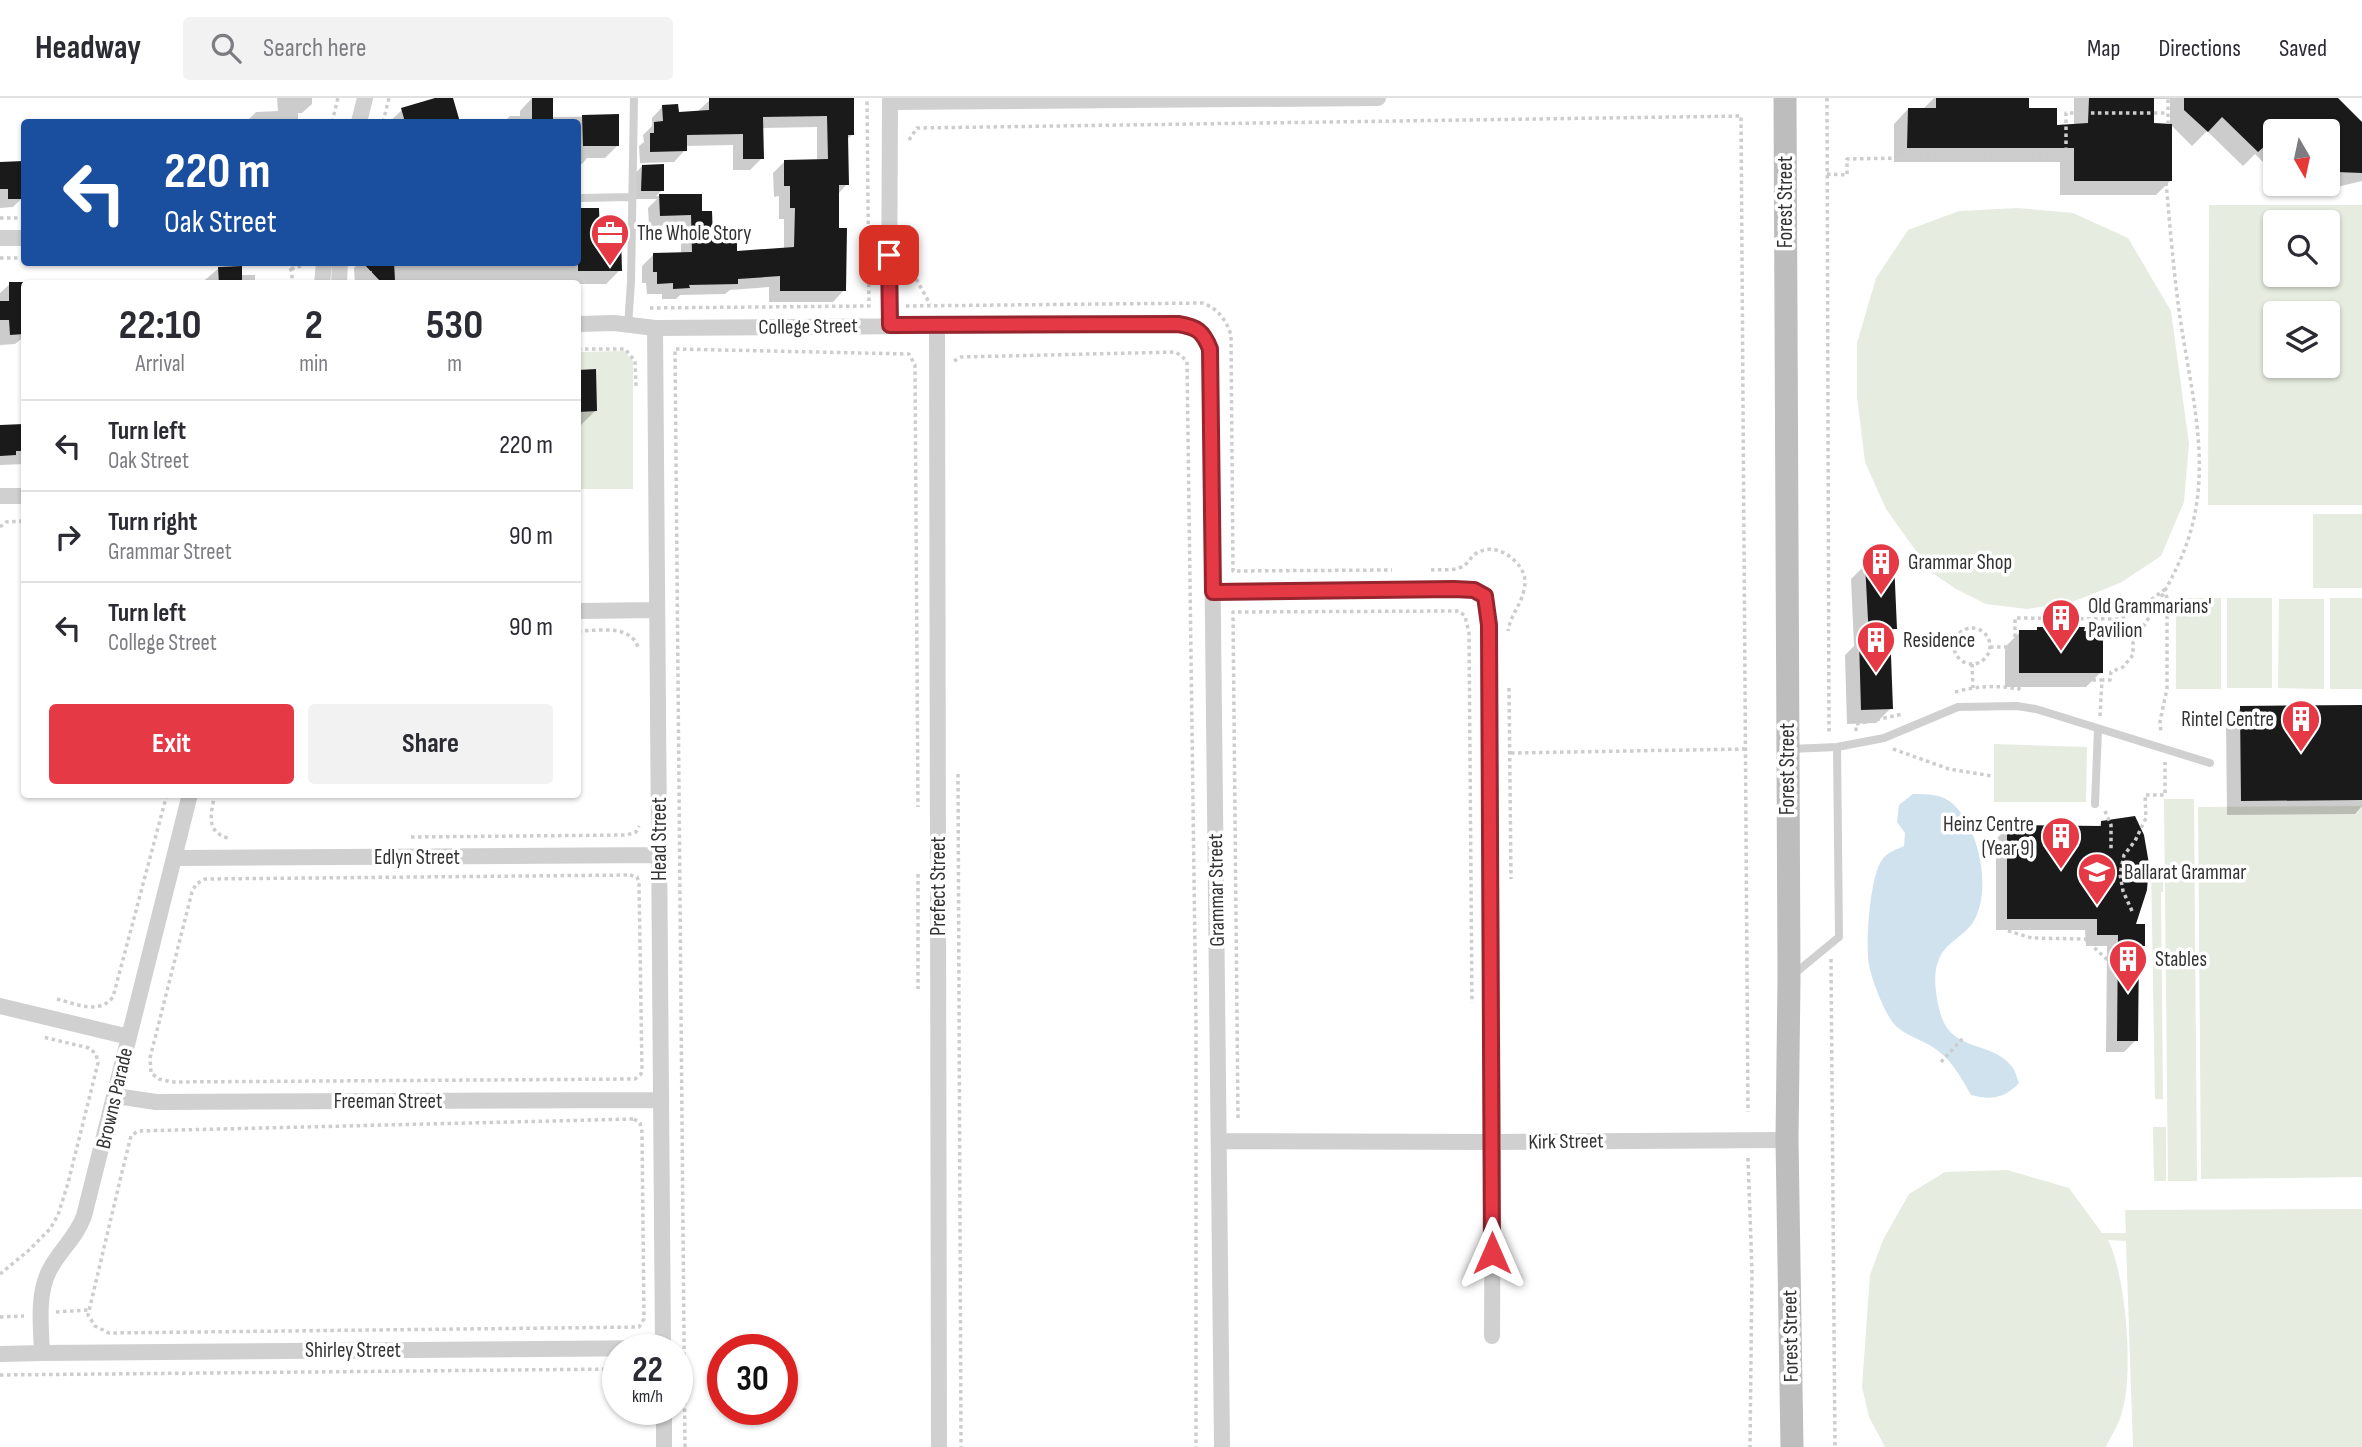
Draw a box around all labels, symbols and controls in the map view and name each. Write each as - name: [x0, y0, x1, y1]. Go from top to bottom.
- search box: [183, 17, 673, 80]
- text: Headway: [35, 28, 141, 68]
- icon: search: [207, 29, 245, 67]
- text: Search here: [263, 33, 366, 64]
- text: Map: [2087, 34, 2120, 63]
- text: Directions: [2158, 34, 2241, 63]
- text: Saved: [2279, 34, 2327, 63]
- north arrow: [2263, 119, 2340, 196]
- map controls: [2263, 119, 2340, 378]
- text: 220 m: [164, 143, 270, 202]
- icon: left: [49, 147, 140, 238]
- street label: Forest Street: [1773, 156, 1798, 248]
- text: Oak Street: [164, 203, 277, 242]
- button: search: [2263, 210, 2340, 287]
- office icon: The Whole Story: [589, 212, 631, 267]
- place label: The Whole Story: [637, 221, 751, 246]
- pin: [859, 225, 919, 285]
- icon: arrive: [870, 236, 908, 274]
- text: 22:10: [119, 300, 201, 351]
- text: 2: [304, 300, 323, 351]
- text: 530: [426, 300, 483, 351]
- button: layers: [2263, 301, 2340, 378]
- street label: College Street: [758, 313, 858, 340]
- text: Arrival: [135, 350, 185, 378]
- text: min: [299, 350, 328, 378]
- text: m: [447, 350, 462, 378]
- text: Turn left: [108, 416, 186, 447]
- icon: left: [49, 427, 87, 465]
- text: 220 m: [499, 430, 553, 461]
- text: Oak Street: [108, 447, 189, 475]
- text: Turn right: [108, 507, 197, 538]
- icon: right: [49, 518, 87, 556]
- text: 90 m: [509, 521, 553, 552]
- text: Grammar Street: [108, 538, 232, 566]
- building icon: Grammar Shop: [1860, 541, 1902, 596]
- place label: Grammar Shop: [1908, 550, 2012, 575]
- place label: Old Grammarians' Pavilion: [2088, 594, 2212, 643]
- building icon: Old Grammarians' Pavilion: [2040, 597, 2082, 652]
- text: Turn left: [108, 598, 186, 629]
- icon: left: [49, 609, 87, 647]
- text: 90 m: [509, 612, 553, 643]
- building icon: Residence: [1855, 619, 1897, 674]
- place label: Residence: [1903, 628, 1975, 653]
- text: College Street: [108, 629, 217, 657]
- building icon: Rintel Centre: [2280, 698, 2322, 753]
- button: Exit: [49, 704, 294, 784]
- button: Share: [308, 704, 553, 784]
- place label: Rintel Centre: [2181, 707, 2274, 732]
- street label: Forest Street: [1775, 723, 1800, 815]
- street label: Head Street: [647, 797, 672, 881]
- place label: Heinz Centre (Year 9): [1943, 812, 2034, 861]
- building icon: Heinz Centre (Year 9): [2040, 815, 2082, 870]
- street label: Grammar Street: [1203, 833, 1230, 947]
- street label: Prefect Street: [926, 836, 951, 936]
- street label: Edlyn Street: [374, 845, 460, 870]
- school or university icon: Ballarat Grammar: [2076, 851, 2118, 906]
- place label: Ballarat Grammar: [2124, 860, 2246, 885]
- building icon: Stables: [2107, 938, 2149, 993]
- place label: Stables: [2155, 947, 2207, 972]
- street label: Browns Parade: [91, 1045, 138, 1151]
- street label: Freeman Street: [334, 1089, 442, 1114]
- street label: Kirk Street: [1528, 1128, 1604, 1155]
- position arrow: [1455, 1216, 1529, 1290]
- street label: Forest Street: [1777, 1290, 1804, 1382]
- speed limit sign: 30: [707, 1334, 798, 1425]
- street label: Shirley Street: [305, 1338, 401, 1363]
- text: 22: [632, 1349, 663, 1392]
- text: km/h: [632, 1386, 663, 1407]

